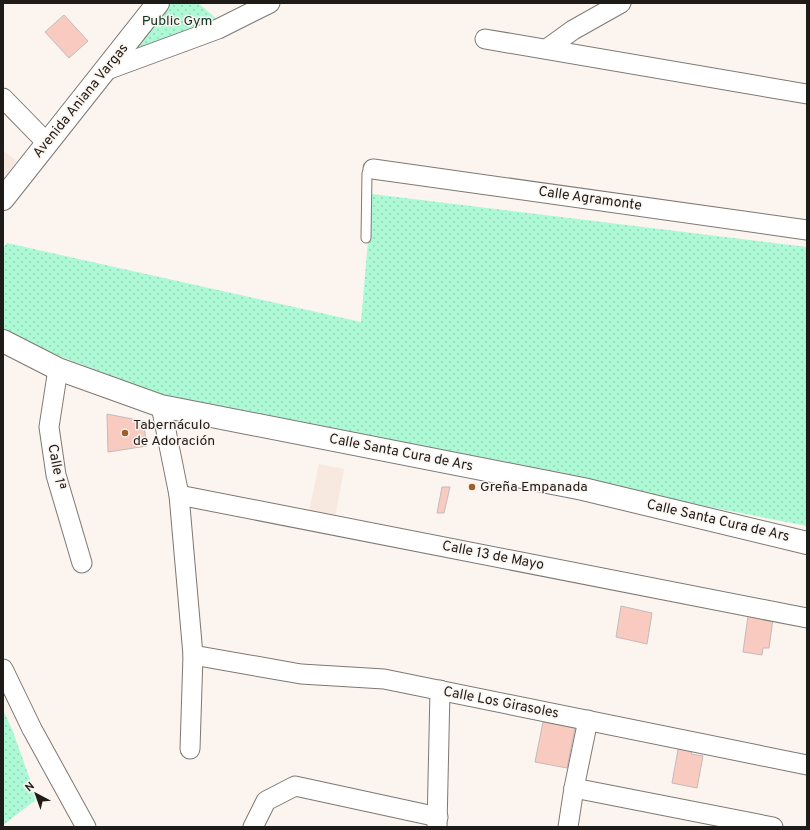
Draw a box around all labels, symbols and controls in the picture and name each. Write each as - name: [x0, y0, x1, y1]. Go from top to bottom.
- park label: Public Gym: [142, 13, 212, 30]
- street label: Avenida Aniana Vargas: [30, 40, 132, 162]
- street label: Calle Agramonte: [537, 183, 643, 215]
- place label: Tabernáculo de Adoración: [133, 417, 215, 450]
- marker: Tabernáculo de Adoración: [120, 428, 130, 438]
- street label: Calle Santa Cura de Ars: [328, 431, 474, 475]
- street label: Calle 1ª: [43, 443, 69, 491]
- place label: Greña Empanada: [480, 479, 588, 496]
- marker: Greña Empanada: [467, 482, 477, 492]
- street label: Calle Santa Cura de Ars: [645, 496, 791, 546]
- street label: Calle 13 de Mayo: [441, 538, 546, 574]
- street label: Calle Los Girasoles: [442, 683, 560, 723]
- north arrow: [16, 774, 56, 814]
- text: N: [23, 779, 38, 795]

